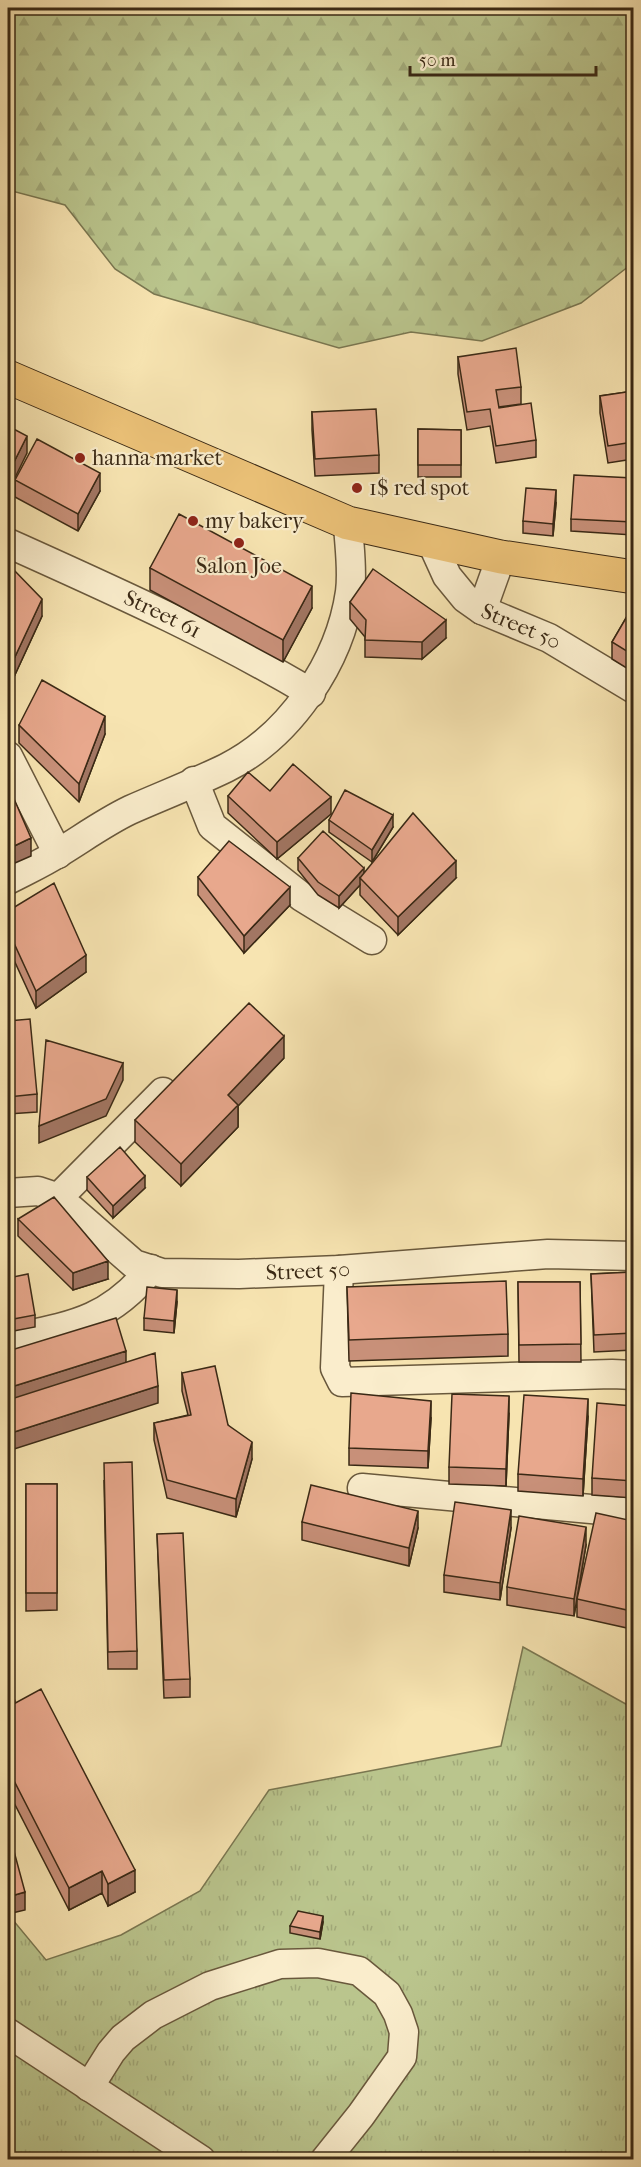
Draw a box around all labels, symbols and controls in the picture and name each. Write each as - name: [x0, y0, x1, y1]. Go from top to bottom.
- scale bar: [410, 39, 596, 77]
- text: 50 m: [419, 50, 456, 71]
- place label: hanna market: [92, 445, 222, 471]
- marker: hanna market: [73, 451, 87, 465]
- place label: 1$ red spot: [369, 475, 470, 501]
- marker: 1$ red spot: [350, 481, 364, 495]
- place label: my bakery: [205, 508, 305, 534]
- marker: my bakery: [186, 514, 200, 528]
- marker: Salon Joe: [232, 536, 246, 550]
- place label: Salon Joe: [196, 553, 282, 579]
- street label: Street 61: [120, 585, 205, 644]
- street label: Street 50: [477, 598, 566, 655]
- street label: Street 50: [265, 1256, 351, 1286]

